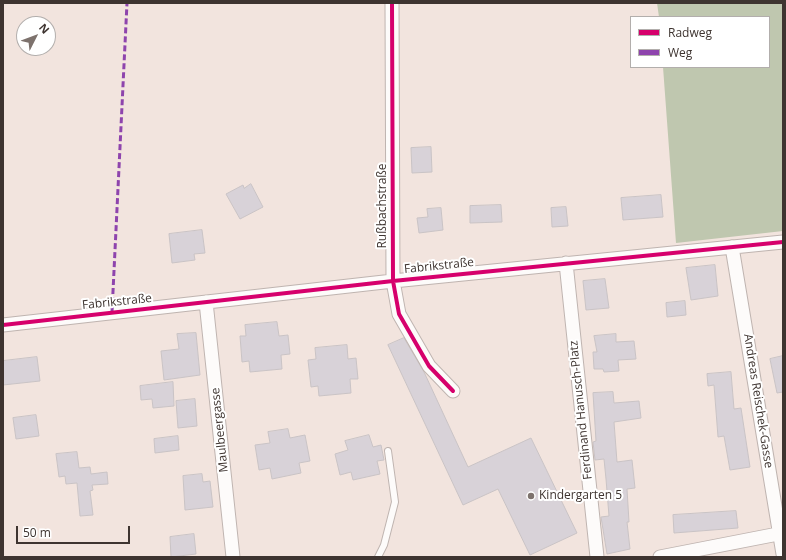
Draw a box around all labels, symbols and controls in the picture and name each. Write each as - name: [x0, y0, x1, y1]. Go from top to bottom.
- north arrow: [16, 16, 56, 56]
- legend: [630, 16, 770, 68]
- text: N: [36, 20, 53, 37]
- text: Radweg: [668, 24, 712, 41]
- text: Weg: [668, 44, 692, 61]
- street label: Rußbachstraße: [376, 163, 390, 249]
- street label: Fabrikstraße: [403, 255, 475, 277]
- street label: Fabrikstraße: [81, 291, 153, 313]
- street label: Andreas Reischek-Gasse: [740, 333, 776, 469]
- street label: Ferdinand Hanusch-Platz: [567, 340, 595, 480]
- street label: Maulbeergasse: [208, 387, 232, 473]
- place label: Kindergarten 5: [539, 489, 622, 503]
- marker: Kindergarten 5: [526, 491, 536, 501]
- scale bar: [18, 518, 132, 544]
- text: 50 m: [23, 524, 51, 541]

